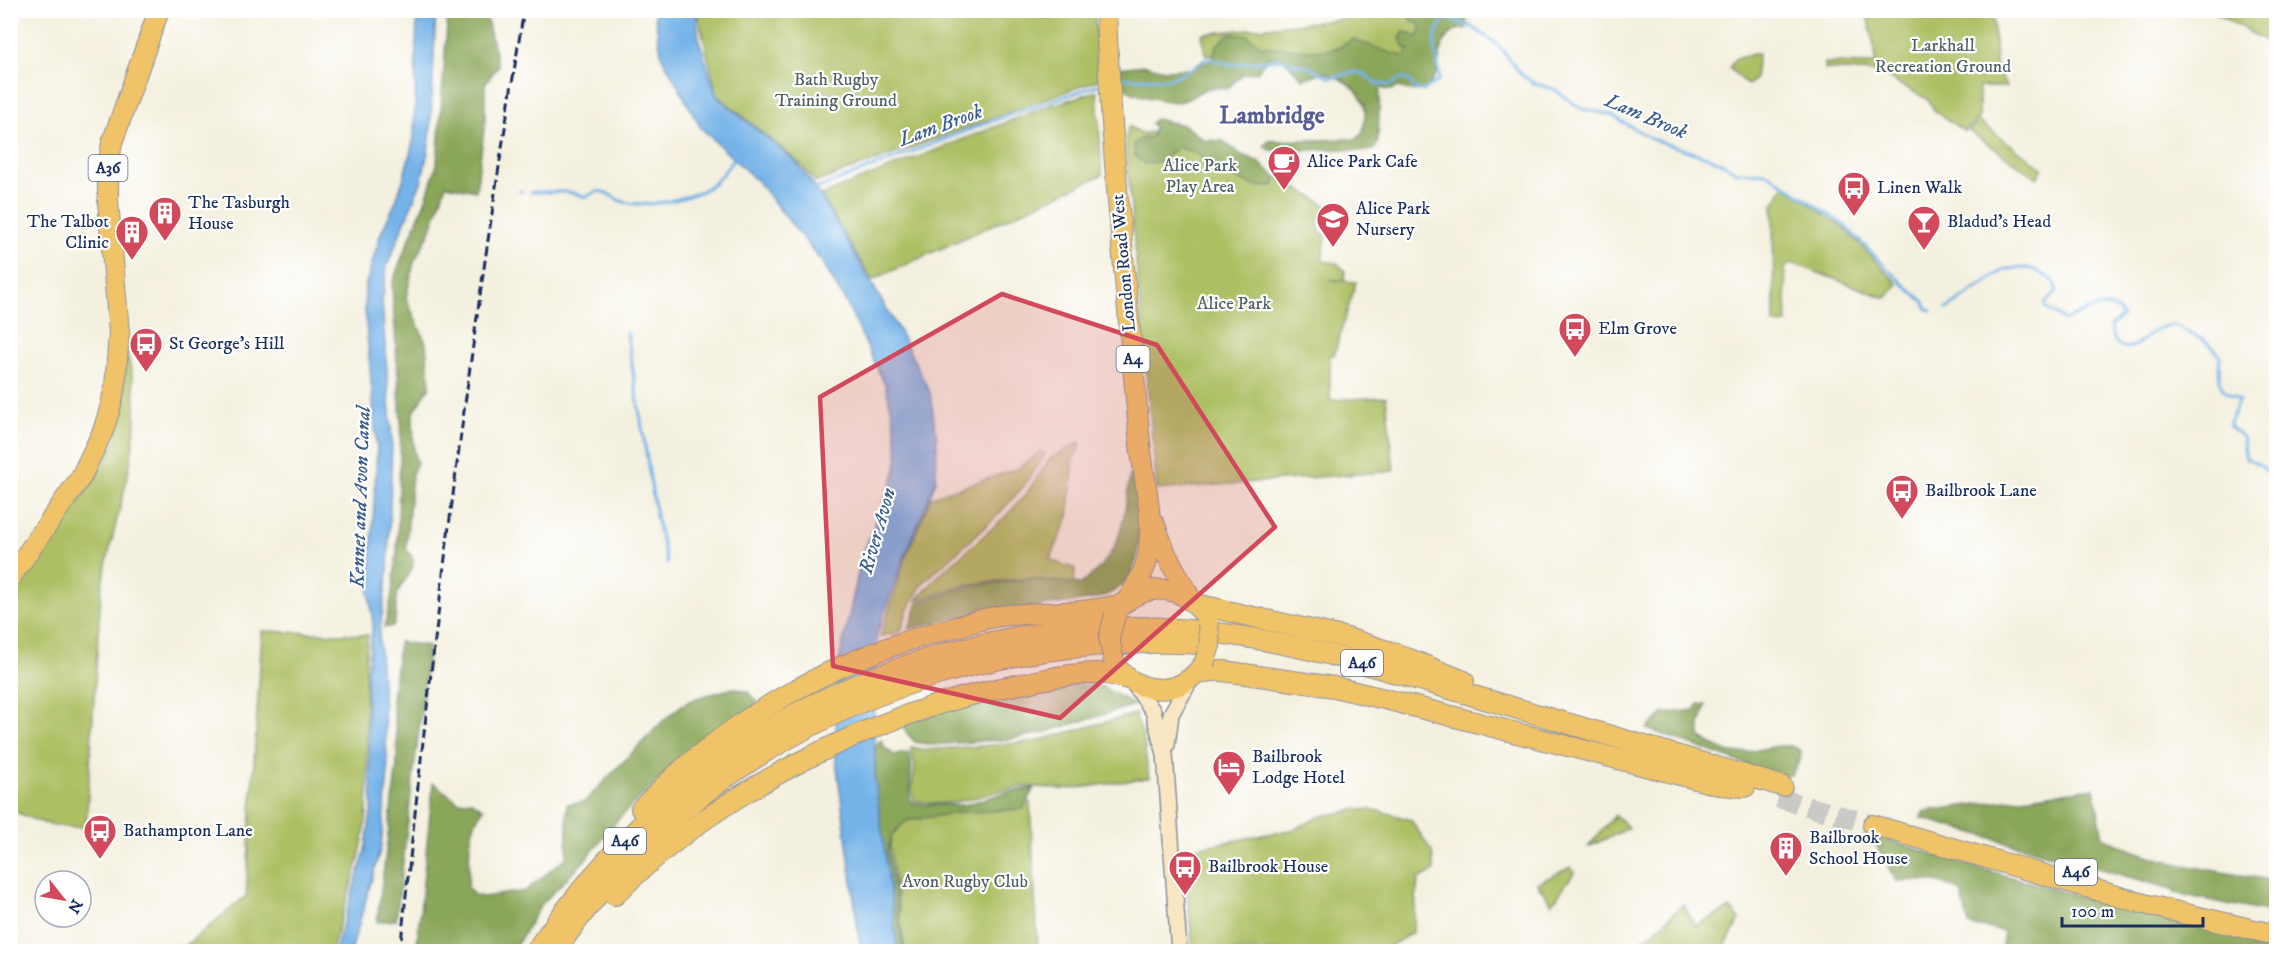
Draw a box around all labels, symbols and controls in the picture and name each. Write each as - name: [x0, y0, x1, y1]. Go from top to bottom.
- park label: Larkhall Recreation Ground: [1875, 35, 2011, 78]
- park label: Bath Rugby Training Ground: [775, 69, 897, 112]
- water label: Lam Brook: [1600, 88, 1691, 146]
- water label: Lam Brook: [895, 99, 987, 153]
- district label: Lambridge: [1219, 101, 1325, 131]
- cafe icon: Alice Park Cafe: [1266, 144, 1302, 191]
- place label: Alice Park Cafe: [1307, 151, 1418, 173]
- road number: A36: [88, 155, 128, 181]
- park label: Alice Park Play Area: [1163, 155, 1237, 198]
- bus stop icon: Linen Walk: [1836, 170, 1872, 217]
- place label: Linen Walk: [1877, 177, 1962, 199]
- place label: The Tasburgh House: [188, 192, 291, 235]
- street label: London Road West: [1107, 193, 1141, 333]
- building icon: The Tasburgh House: [147, 195, 183, 242]
- place label: Alice Park Nursery: [1356, 198, 1430, 241]
- school or university icon: Alice Park Nursery: [1315, 201, 1351, 248]
- bar icon: Bladud's Head: [1906, 204, 1942, 251]
- place label: The Talbot Clinic: [27, 211, 109, 254]
- place label: Bladud's Head: [1947, 211, 2051, 233]
- building icon: The Talbot Clinic: [114, 214, 150, 261]
- park label: Alice Park: [1197, 293, 1271, 315]
- bus stop icon: Elm Grove: [1557, 311, 1593, 358]
- place label: Elm Grove: [1598, 318, 1677, 340]
- bus stop icon: St George's Hill: [128, 326, 164, 373]
- place label: St George's Hill: [169, 333, 285, 355]
- road number: A4: [1116, 346, 1150, 372]
- water label: Kennet and Avon Canal: [345, 404, 377, 589]
- bus stop icon: Bailbrook Lane: [1884, 473, 1920, 520]
- place label: Bailbrook Lane: [1925, 480, 2037, 502]
- water label: River Avon: [854, 485, 902, 578]
- road number: A46: [1341, 650, 1383, 676]
- place label: Bailbrook Lodge Hotel: [1252, 746, 1346, 789]
- hotel icon: Bailbrook Lodge Hotel: [1211, 749, 1247, 796]
- bus stop icon: Bathampton Lane: [82, 813, 118, 860]
- place label: Bathampton Lane: [123, 820, 253, 842]
- place label: Bailbrook School House: [1809, 827, 1908, 870]
- road number: A46: [604, 828, 646, 854]
- building icon: Bailbrook School House: [1768, 830, 1804, 877]
- bus stop icon: Bailbrook House: [1167, 849, 1203, 896]
- place label: Bailbrook House: [1208, 856, 1328, 878]
- road number: A46: [2055, 859, 2097, 885]
- north arrow: [33, 869, 93, 929]
- park label: Avon Rugby Club: [902, 871, 1028, 893]
- scale bar: [2062, 890, 2203, 928]
- text: N: [63, 895, 87, 917]
- text: 100 m: [2071, 901, 2114, 923]

